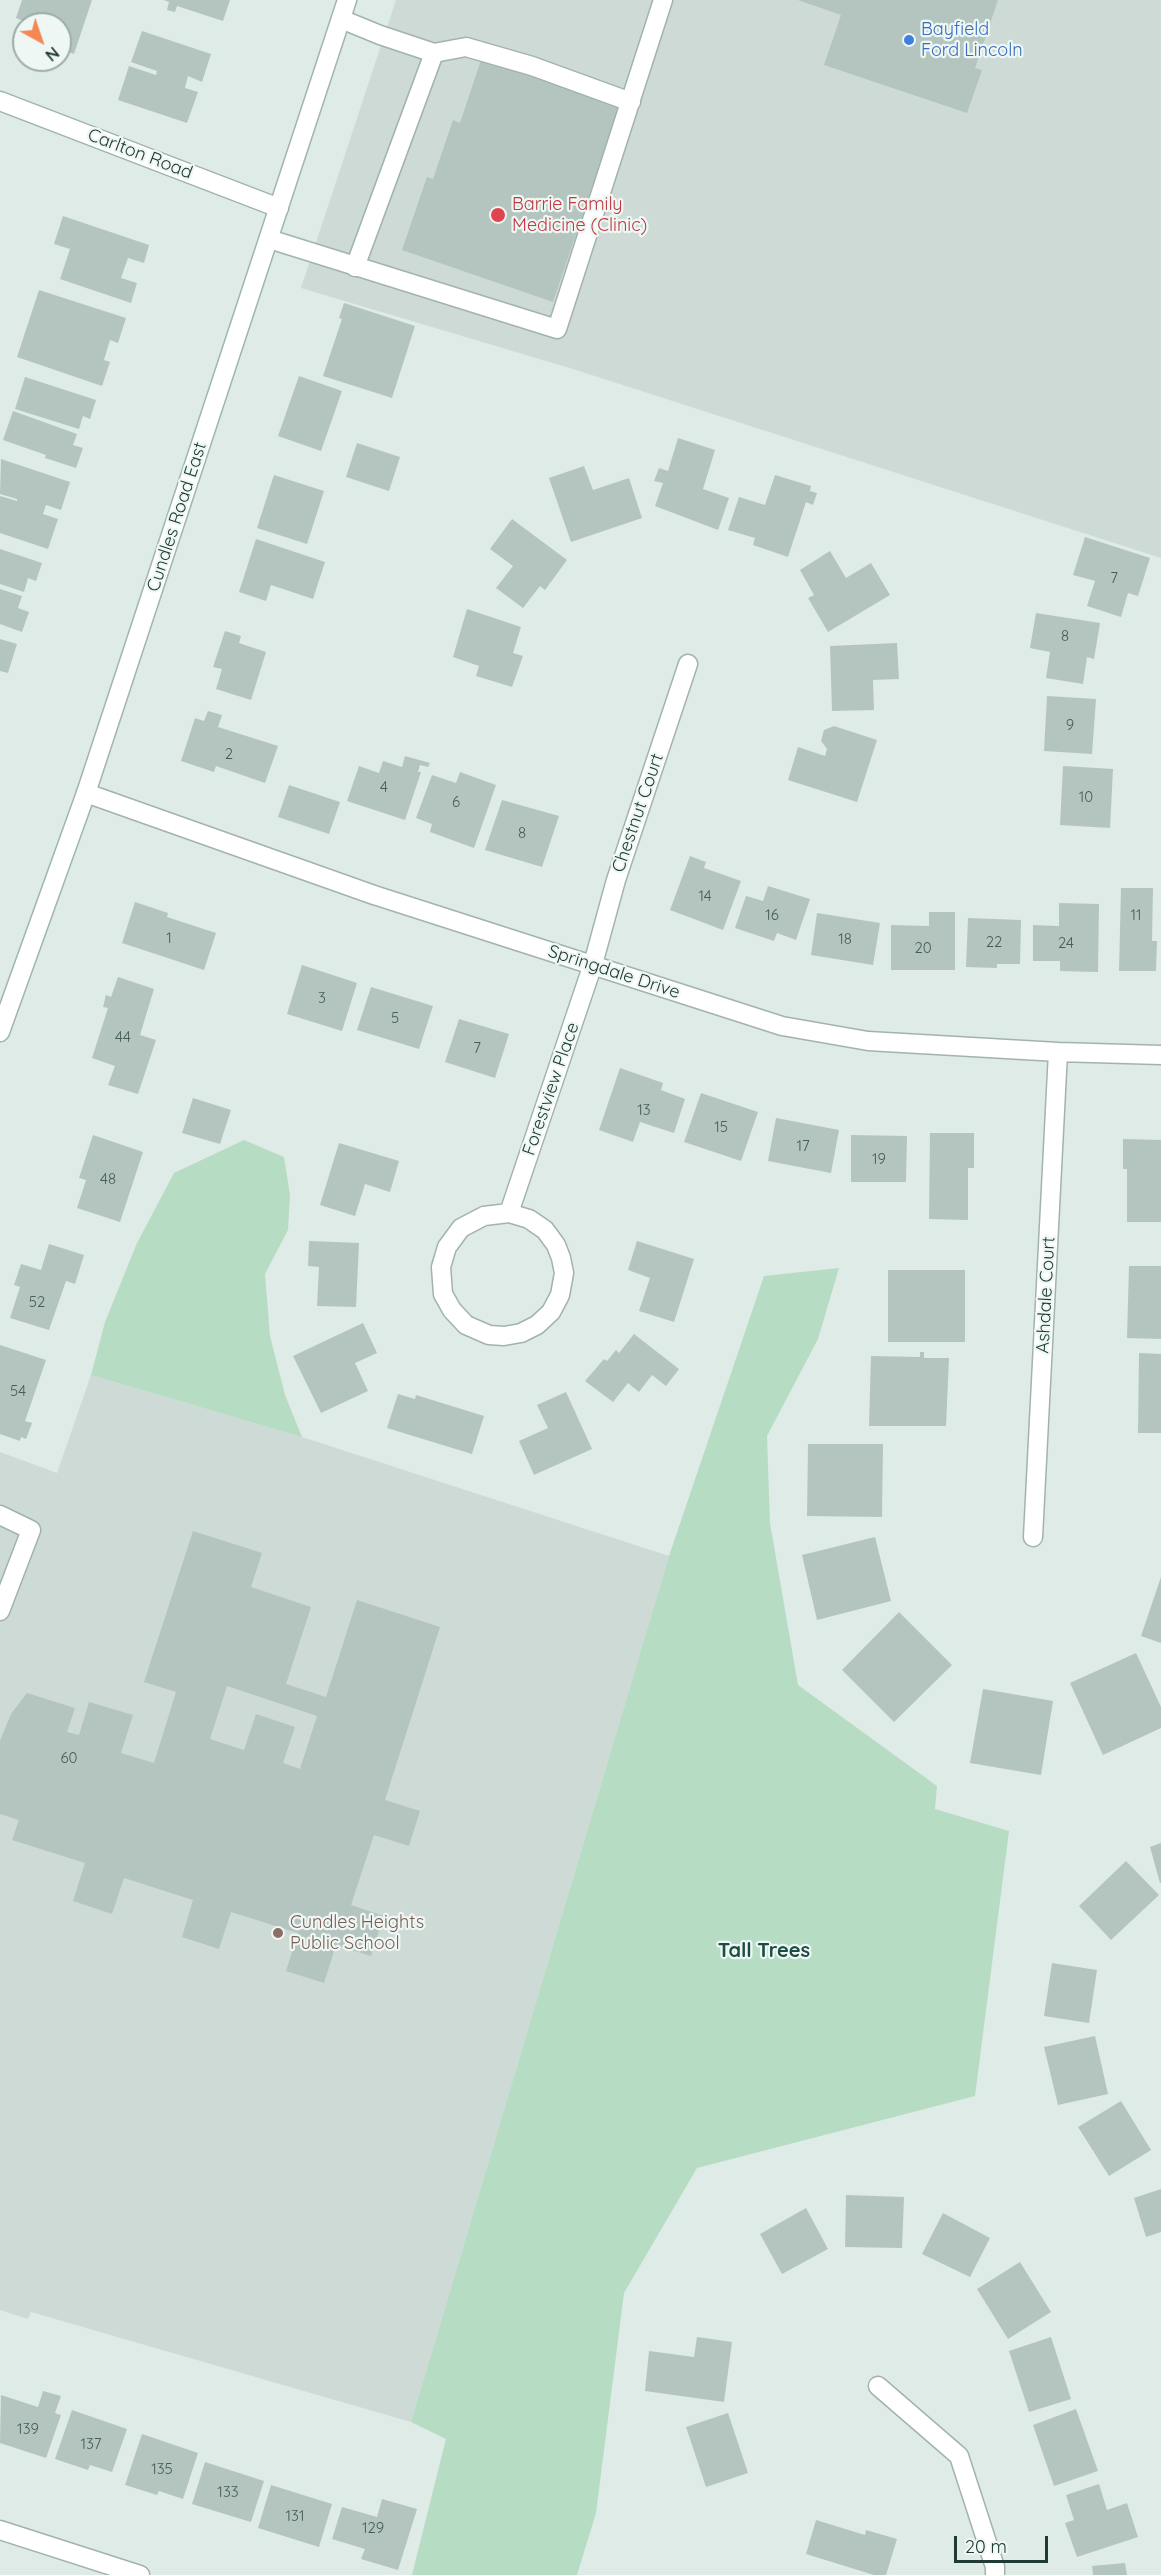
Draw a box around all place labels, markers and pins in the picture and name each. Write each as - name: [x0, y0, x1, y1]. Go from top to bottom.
- place label: Bayfield Ford Lincoln: [921, 19, 1023, 62]
- marker: Bayfield Ford Lincoln: [902, 33, 916, 47]
- place label: Barrie Family Medicine (Clinic): [512, 194, 647, 236]
- marker: Barrie Family Medicine (Clinic): [489, 206, 507, 224]
- place label: Cundles Heights Public School: [290, 1912, 424, 1954]
- marker: Cundles Heights Public School: [271, 1926, 285, 1940]

